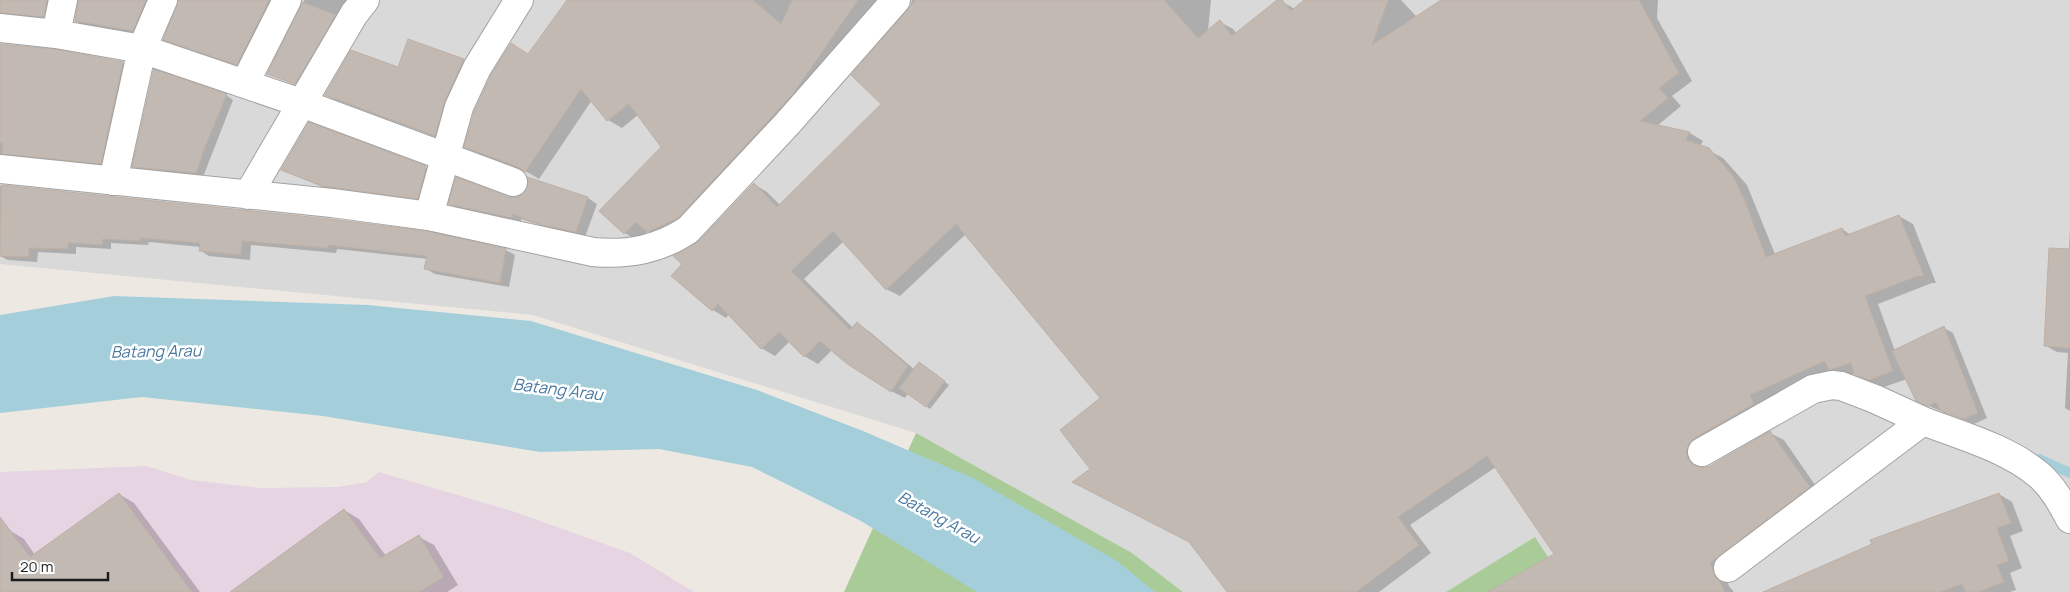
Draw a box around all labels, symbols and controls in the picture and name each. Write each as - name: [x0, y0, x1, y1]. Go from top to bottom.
- water label: Batang Arau: [111, 339, 203, 363]
- water label: Batang Arau: [512, 373, 606, 406]
- water label: Batang Arau: [894, 486, 985, 549]
- scale bar: [12, 550, 109, 582]
- text: 20 m: [20, 556, 53, 577]

